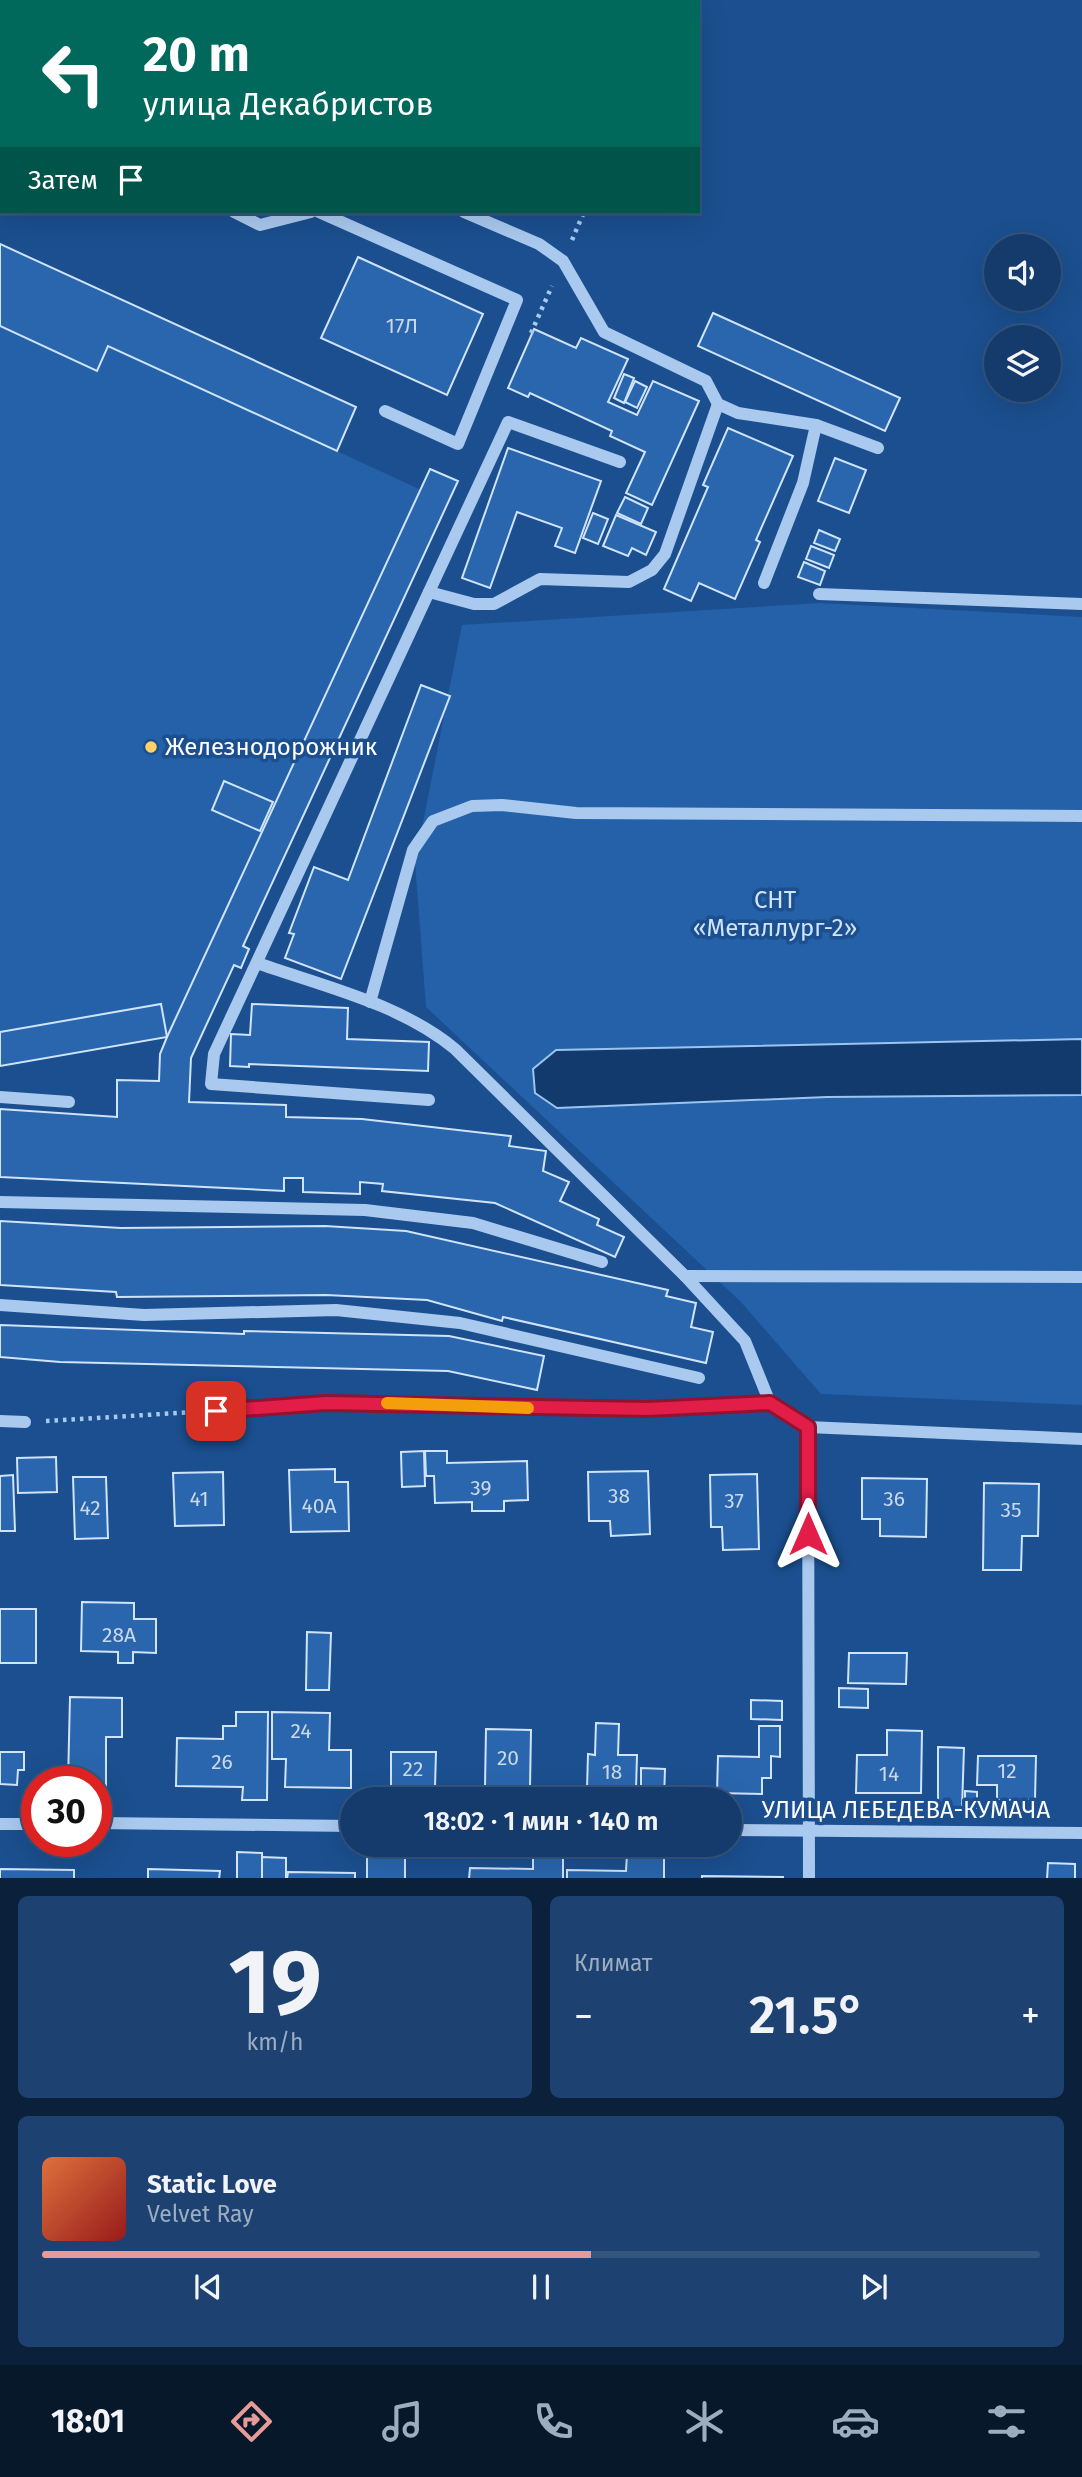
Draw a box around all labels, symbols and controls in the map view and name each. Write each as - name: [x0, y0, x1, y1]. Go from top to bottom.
- text: 20 m: [143, 25, 250, 84]
- icon: left: [28, 28, 119, 119]
- text: улица Декабристов: [143, 85, 434, 123]
- icon: arrive: [112, 161, 150, 199]
- text: Затем: [28, 165, 98, 196]
- map controls: [984, 234, 1061, 402]
- button: sound: [984, 234, 1061, 311]
- house number: 17Л: [386, 313, 418, 339]
- button: layers: [984, 325, 1061, 402]
- place label: Железнодорожник: [165, 733, 378, 761]
- marker: Железнодорожник: [143, 739, 159, 755]
- park label: СНТ «Металлург-2»: [693, 886, 857, 942]
- pin: [186, 1381, 246, 1441]
- icon: arrive: [197, 1392, 235, 1430]
- house number: 39: [470, 1475, 492, 1501]
- house number: 38: [608, 1483, 630, 1509]
- house number: 41: [189, 1486, 209, 1512]
- house number: 36: [883, 1486, 905, 1512]
- house number: 37: [724, 1488, 744, 1514]
- house number: 40А: [302, 1493, 336, 1519]
- house number: 42: [79, 1495, 101, 1521]
- position arrow: [771, 1497, 845, 1571]
- house number: 35: [1001, 1497, 1022, 1523]
- house number: 28А: [102, 1622, 136, 1648]
- house number: 24: [291, 1718, 312, 1744]
- house number: 20: [497, 1745, 519, 1771]
- house number: 26: [211, 1749, 233, 1775]
- house number: 22: [403, 1756, 423, 1782]
- house number: 12: [997, 1758, 1017, 1784]
- house number: 18: [602, 1759, 622, 1785]
- house number: 14: [879, 1761, 899, 1787]
- speed limit sign: 30: [21, 1766, 112, 1857]
- street label: УЛИЦА ЛЕБЕДЕВА-КУМАЧА: [762, 1796, 1050, 1824]
- text: 18:02 · 1 мин · 140 m: [423, 1806, 659, 1837]
- text: 19: [228, 1928, 322, 2037]
- text: Климат: [574, 1949, 652, 1977]
- text: 21.5°: [749, 1984, 865, 2047]
- text: −: [574, 1993, 593, 2039]
- text: +: [1021, 1993, 1040, 2039]
- text: km/h: [247, 2028, 303, 2056]
- text: Static Love: [147, 2169, 277, 2200]
- text: Velvet Ray: [147, 2200, 254, 2228]
- icon: previous: [189, 2268, 227, 2306]
- icon: pause: [522, 2268, 560, 2306]
- icon: next: [855, 2268, 893, 2306]
- icon: directions: [227, 2397, 276, 2446]
- icon: music: [378, 2397, 427, 2446]
- icon: phone: [529, 2397, 578, 2446]
- icon: climate: [680, 2397, 729, 2446]
- icon: car: [831, 2397, 880, 2446]
- icon: filters: [982, 2397, 1031, 2446]
- text: 18:01: [51, 2402, 125, 2440]

